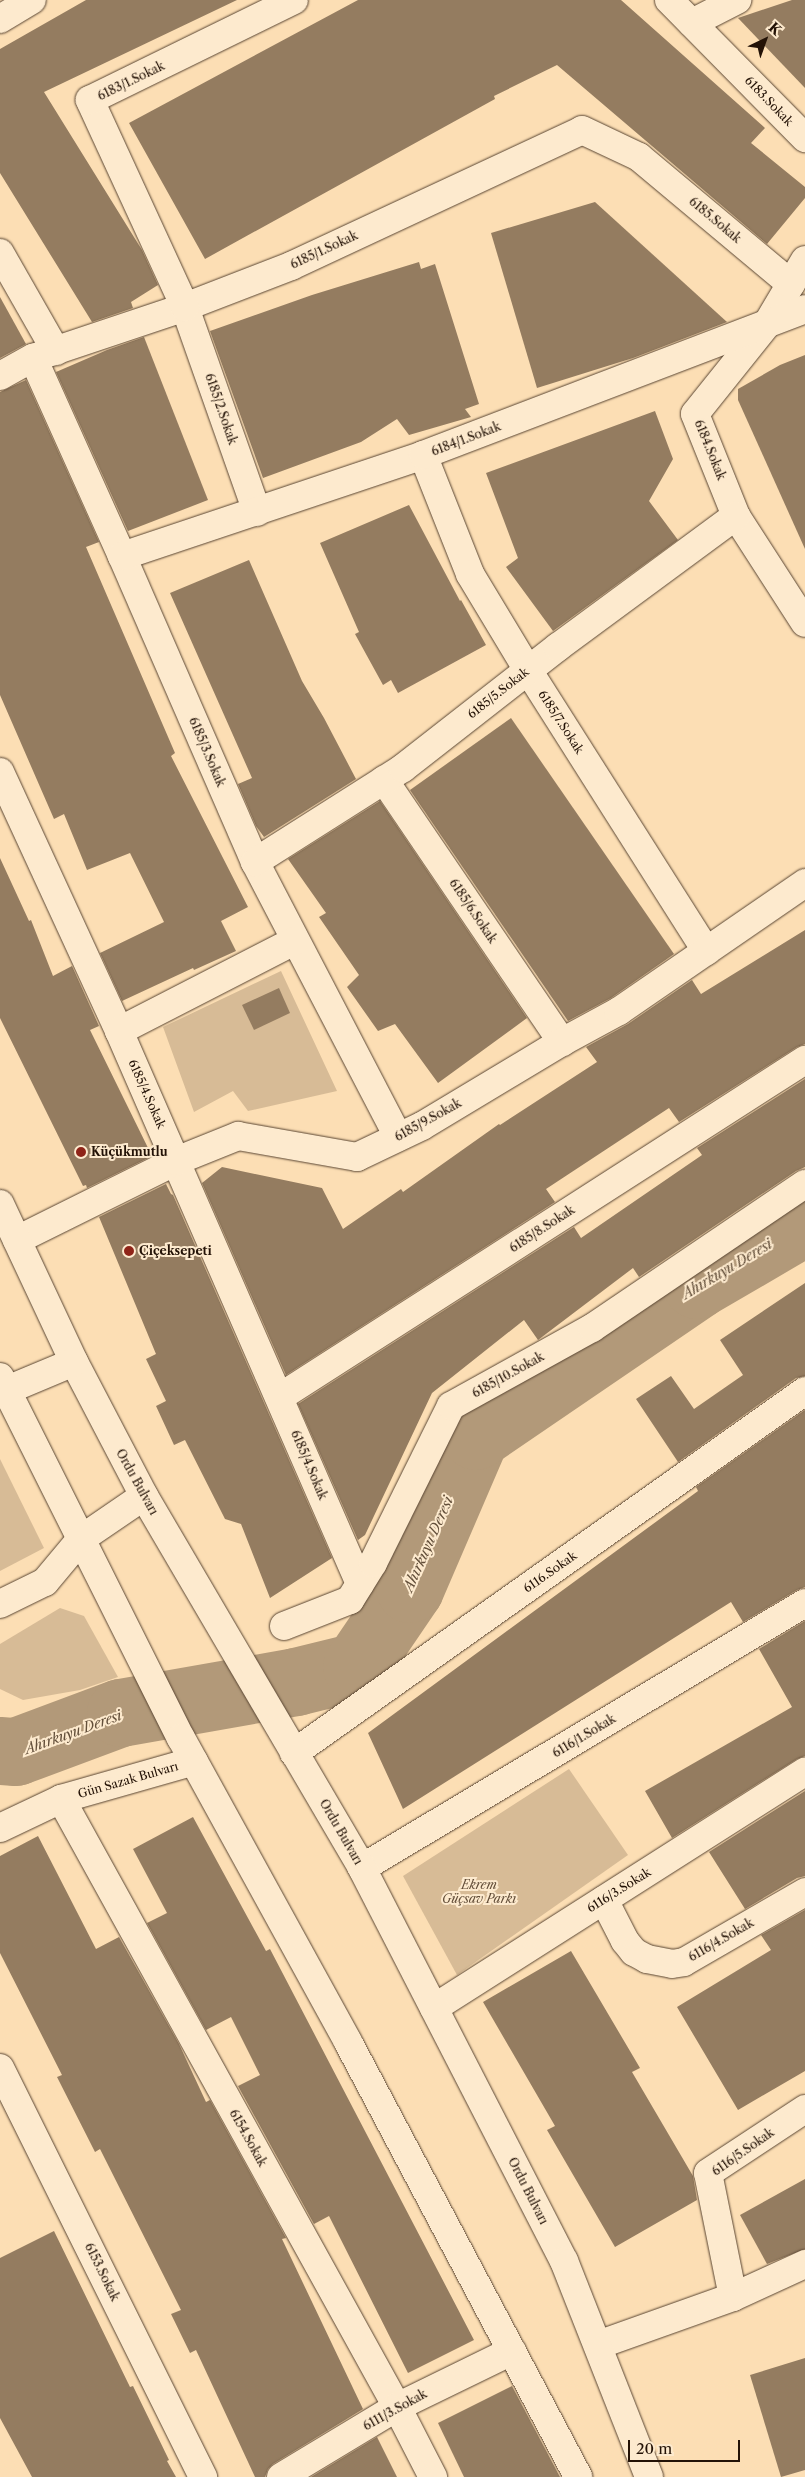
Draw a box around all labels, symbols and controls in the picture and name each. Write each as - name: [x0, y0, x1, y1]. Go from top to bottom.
- north arrow: [740, 15, 790, 65]
- text: K: [765, 18, 785, 39]
- street label: 6183/1.Sokak: [95, 59, 167, 103]
- street label: 6183.Sokak: [742, 73, 796, 129]
- street label: 6185.Sokak: [686, 194, 744, 246]
- street label: 6185/1.Sokak: [288, 228, 360, 272]
- street label: 6185/2.Sokak: [202, 371, 240, 447]
- street label: 6184.Sokak: [691, 418, 729, 482]
- street label: 6184/1.Sokak: [429, 419, 503, 459]
- street label: 6185/5.Sokak: [464, 665, 532, 721]
- street label: 6185/7.Sokak: [535, 688, 587, 756]
- street label: 6185/3.Sokak: [186, 715, 228, 789]
- street label: 6185/6.Sokak: [446, 876, 500, 946]
- street label: 6185/4.Sokak: [125, 1057, 169, 1131]
- street label: 6185/9.Sokak: [392, 1096, 464, 1144]
- place label: Küçükmutlu: [91, 1145, 168, 1159]
- marker: Küçükmutlu: [75, 1146, 87, 1158]
- street label: 6185/8.Sokak: [507, 1203, 577, 1255]
- water label: Ahırkuyu Deresi: [679, 1235, 775, 1303]
- place label: Çiçeksepeti: [139, 1244, 212, 1258]
- marker: Çiçeksepeti: [123, 1245, 135, 1257]
- street label: 6185/10.Sokak: [470, 1349, 546, 1401]
- street label: 6185/4.Sokak: [288, 1428, 330, 1502]
- street label: Ordu Bulvarı: [113, 1447, 161, 1517]
- water label: Ahırkuyu Deresi: [400, 1494, 456, 1594]
- street label: 6116.Sokak: [521, 1548, 579, 1596]
- water label: Ahırkuyu Deresi: [22, 1707, 124, 1757]
- street label: 6116/1.Sokak: [550, 1712, 618, 1760]
- street label: Gün Sazak Bulvarı: [76, 1759, 180, 1801]
- street label: Ordu Bulvarı: [316, 1797, 366, 1867]
- street label: 6116/3.Sokak: [584, 1865, 654, 1915]
- park label: Ekrem Güçsav Parkı: [442, 1878, 516, 1906]
- street label: 6116/4.Sokak: [686, 1916, 756, 1964]
- street label: 6154.Sokak: [226, 2107, 270, 2169]
- street label: 6116/5.Sokak: [709, 2125, 777, 2179]
- street label: Ordu Bulvarı: [505, 2155, 551, 2227]
- street label: 6153.Sokak: [82, 2241, 122, 2303]
- street label: 6111/3.Sokak: [361, 2387, 429, 2433]
- scale bar: [630, 2430, 742, 2462]
- text: 20 m: [636, 2439, 672, 2458]

